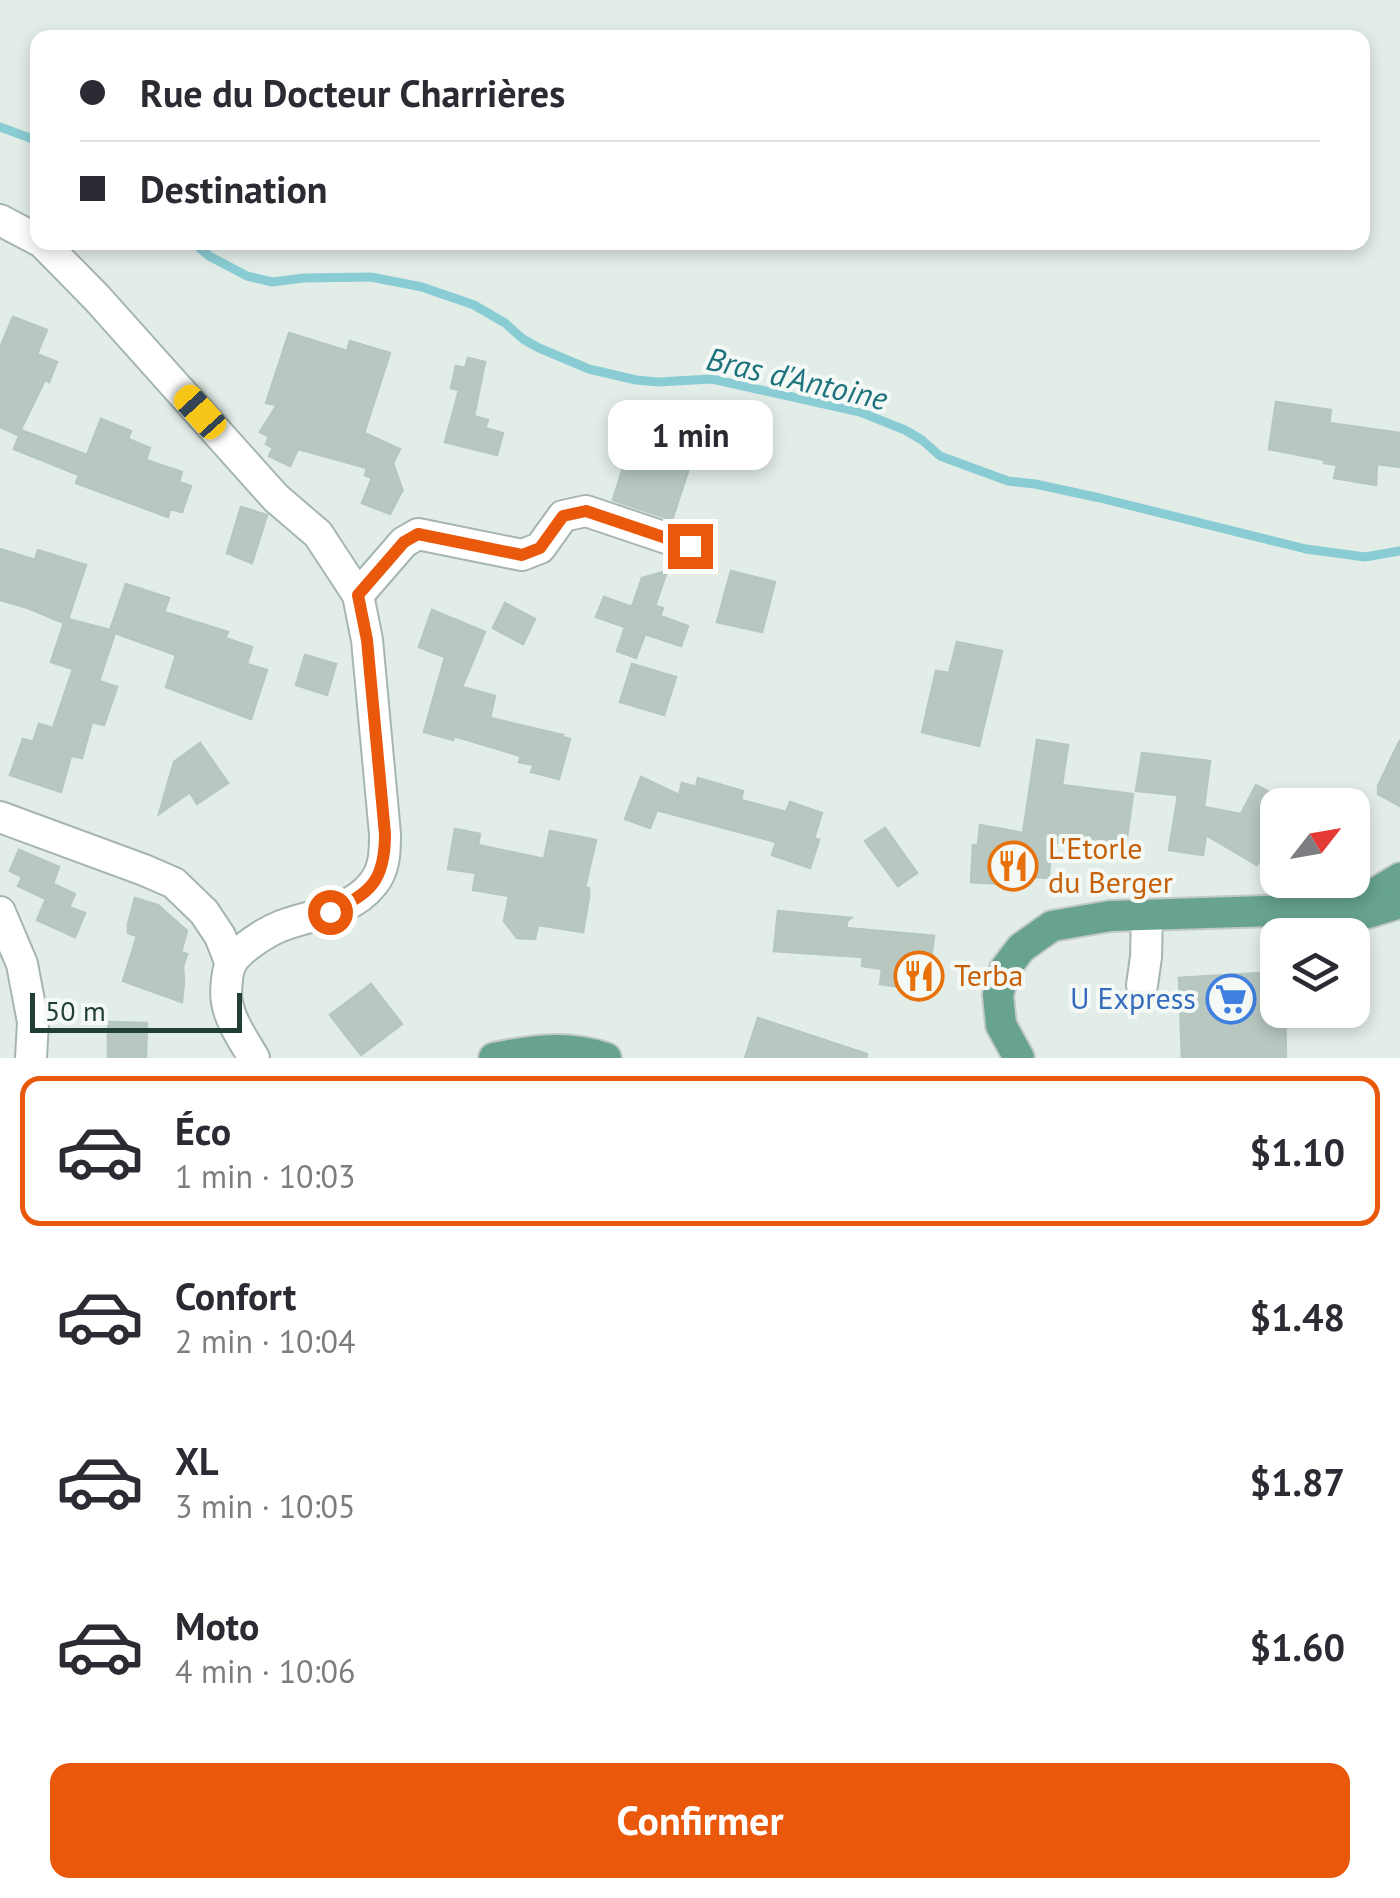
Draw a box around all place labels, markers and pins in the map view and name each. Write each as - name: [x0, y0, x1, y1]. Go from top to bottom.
- place label: L'Etorle du Berger: [1048, 828, 1173, 901]
- restaurant icon: L'Etorle du Berger: [987, 840, 1039, 892]
- restaurant icon: Terba: [893, 950, 945, 1002]
- place label: Terba: [954, 955, 1023, 994]
- supermarket icon: U Express: [1205, 973, 1257, 1025]
- place label: U Express: [1070, 978, 1196, 1017]

